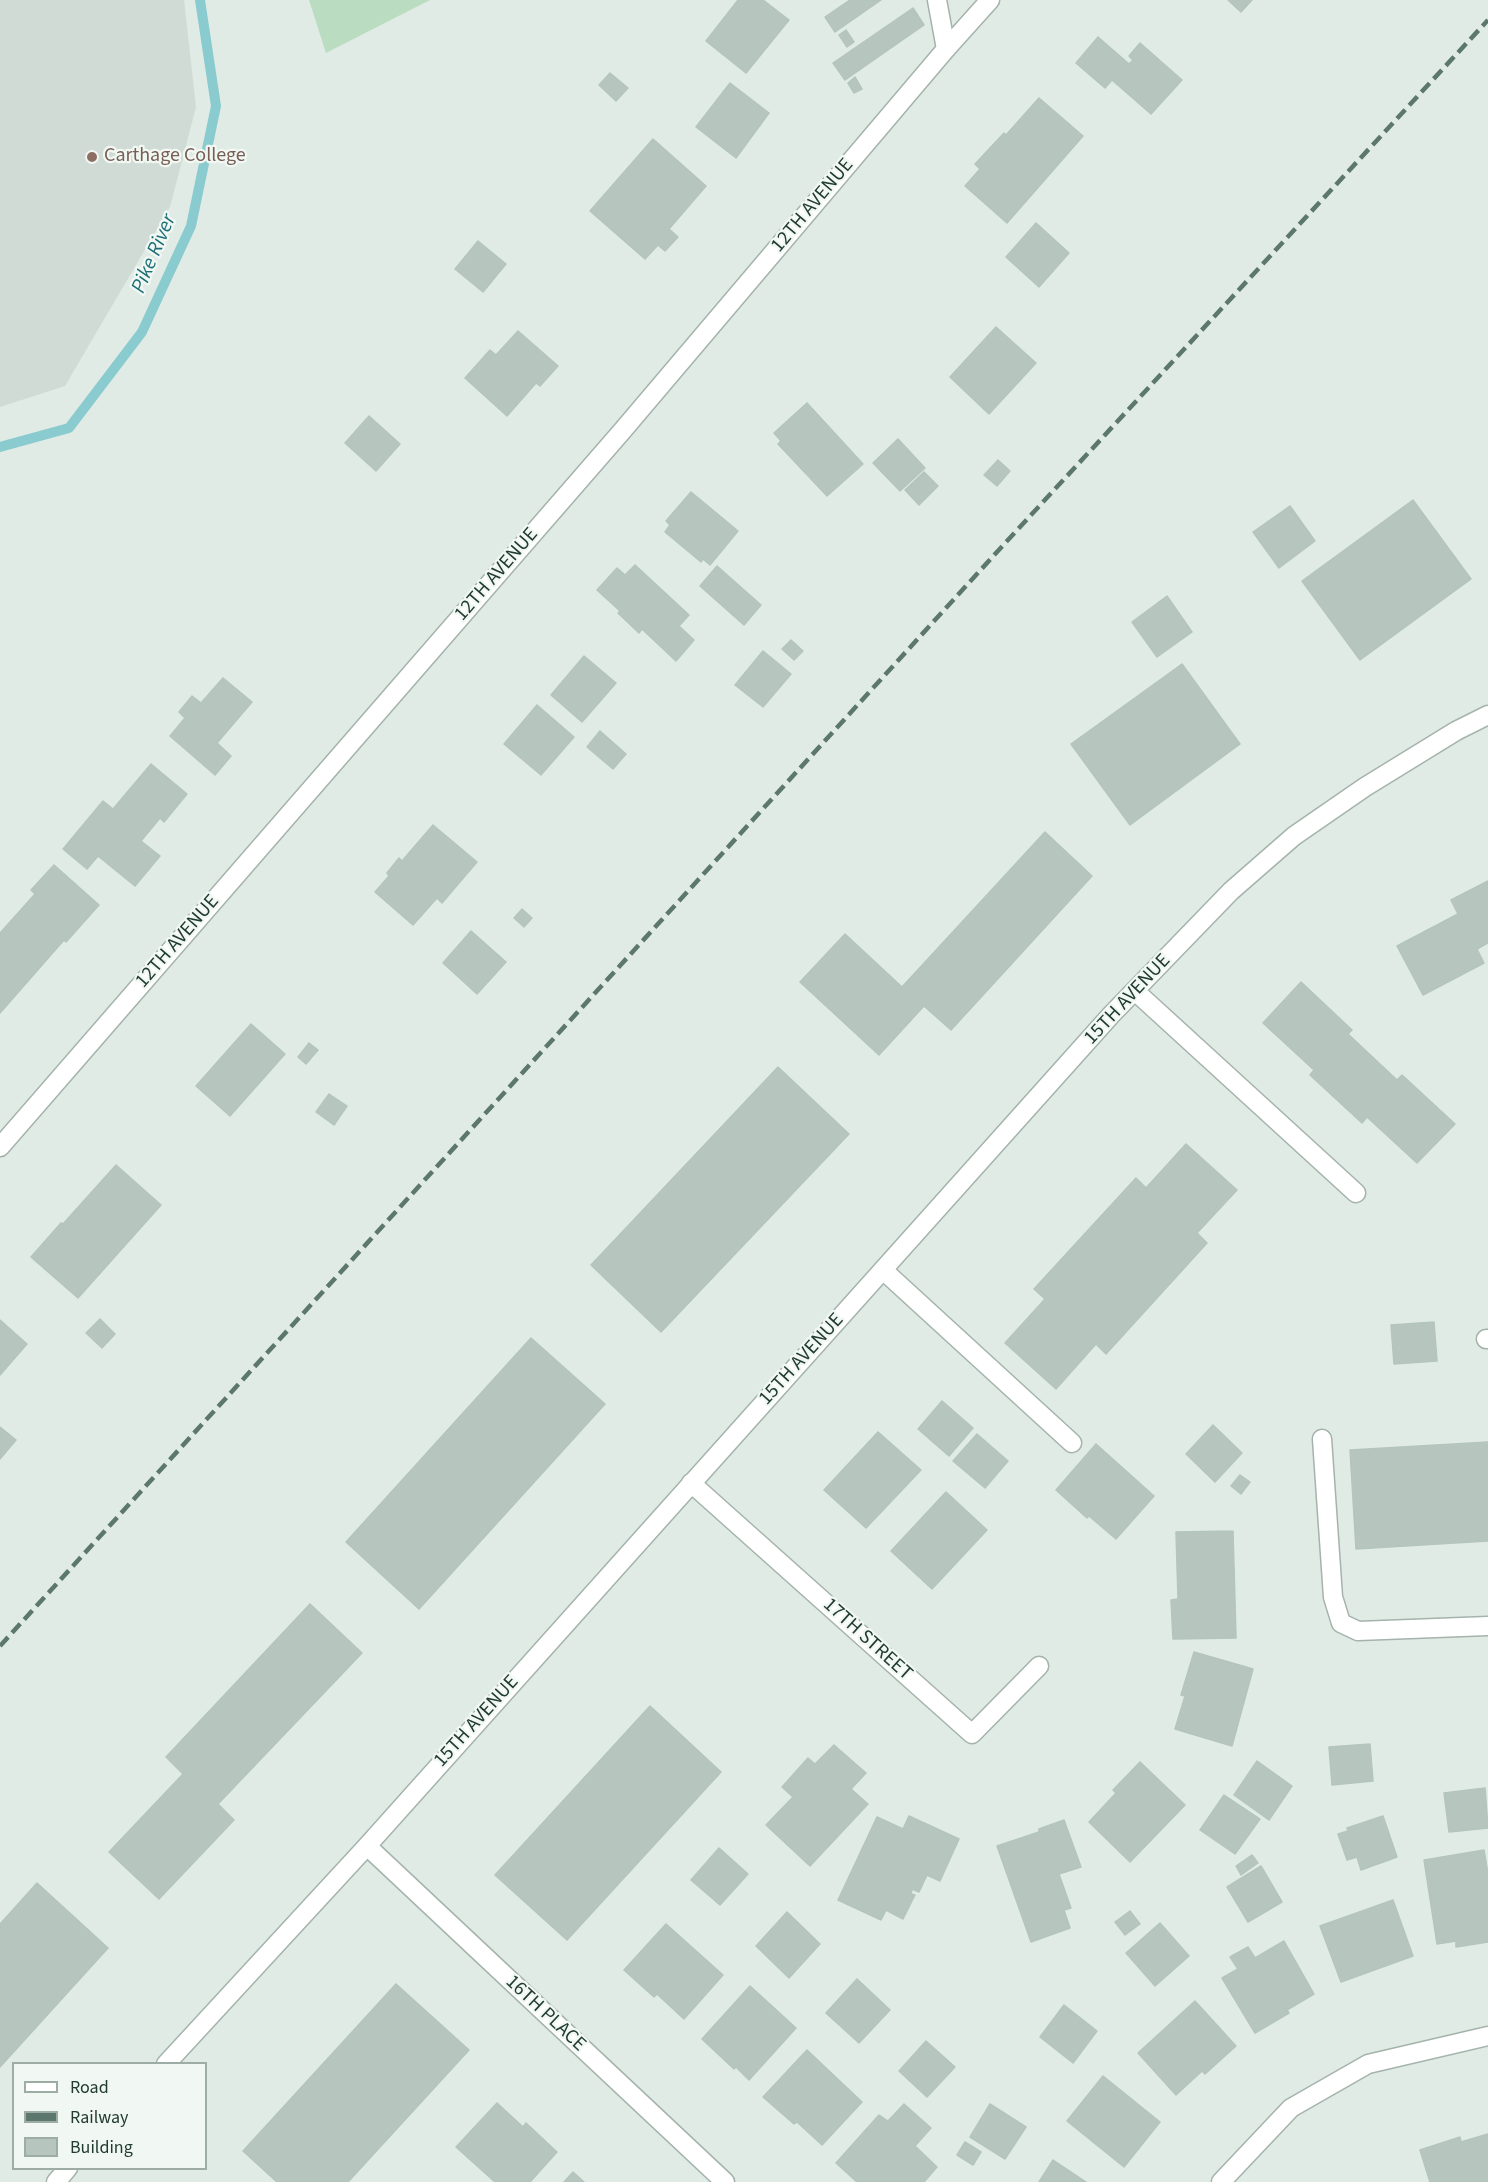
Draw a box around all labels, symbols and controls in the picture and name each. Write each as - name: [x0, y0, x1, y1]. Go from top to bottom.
- place label: Carthage College: [104, 145, 246, 169]
- marker: Carthage College: [85, 150, 99, 164]
- street label: 12TH AVENUE: [767, 154, 859, 258]
- water label: Pike River: [127, 211, 183, 297]
- street label: 12TH AVENUE: [450, 524, 544, 626]
- street label: 12TH AVENUE: [131, 891, 225, 993]
- street label: 15TH AVENUE: [1080, 950, 1176, 1050]
- street label: 15TH AVENUE: [754, 1309, 850, 1411]
- street label: 17TH STREET: [817, 1594, 917, 1686]
- street label: 15TH AVENUE: [429, 1671, 525, 1773]
- street label: 16TH PLACE: [500, 1971, 590, 2057]
- legend: [12, 2062, 207, 2170]
- text: Road: [70, 2075, 109, 2100]
- text: Railway: [70, 2105, 129, 2130]
- text: Building: [70, 2135, 133, 2160]

